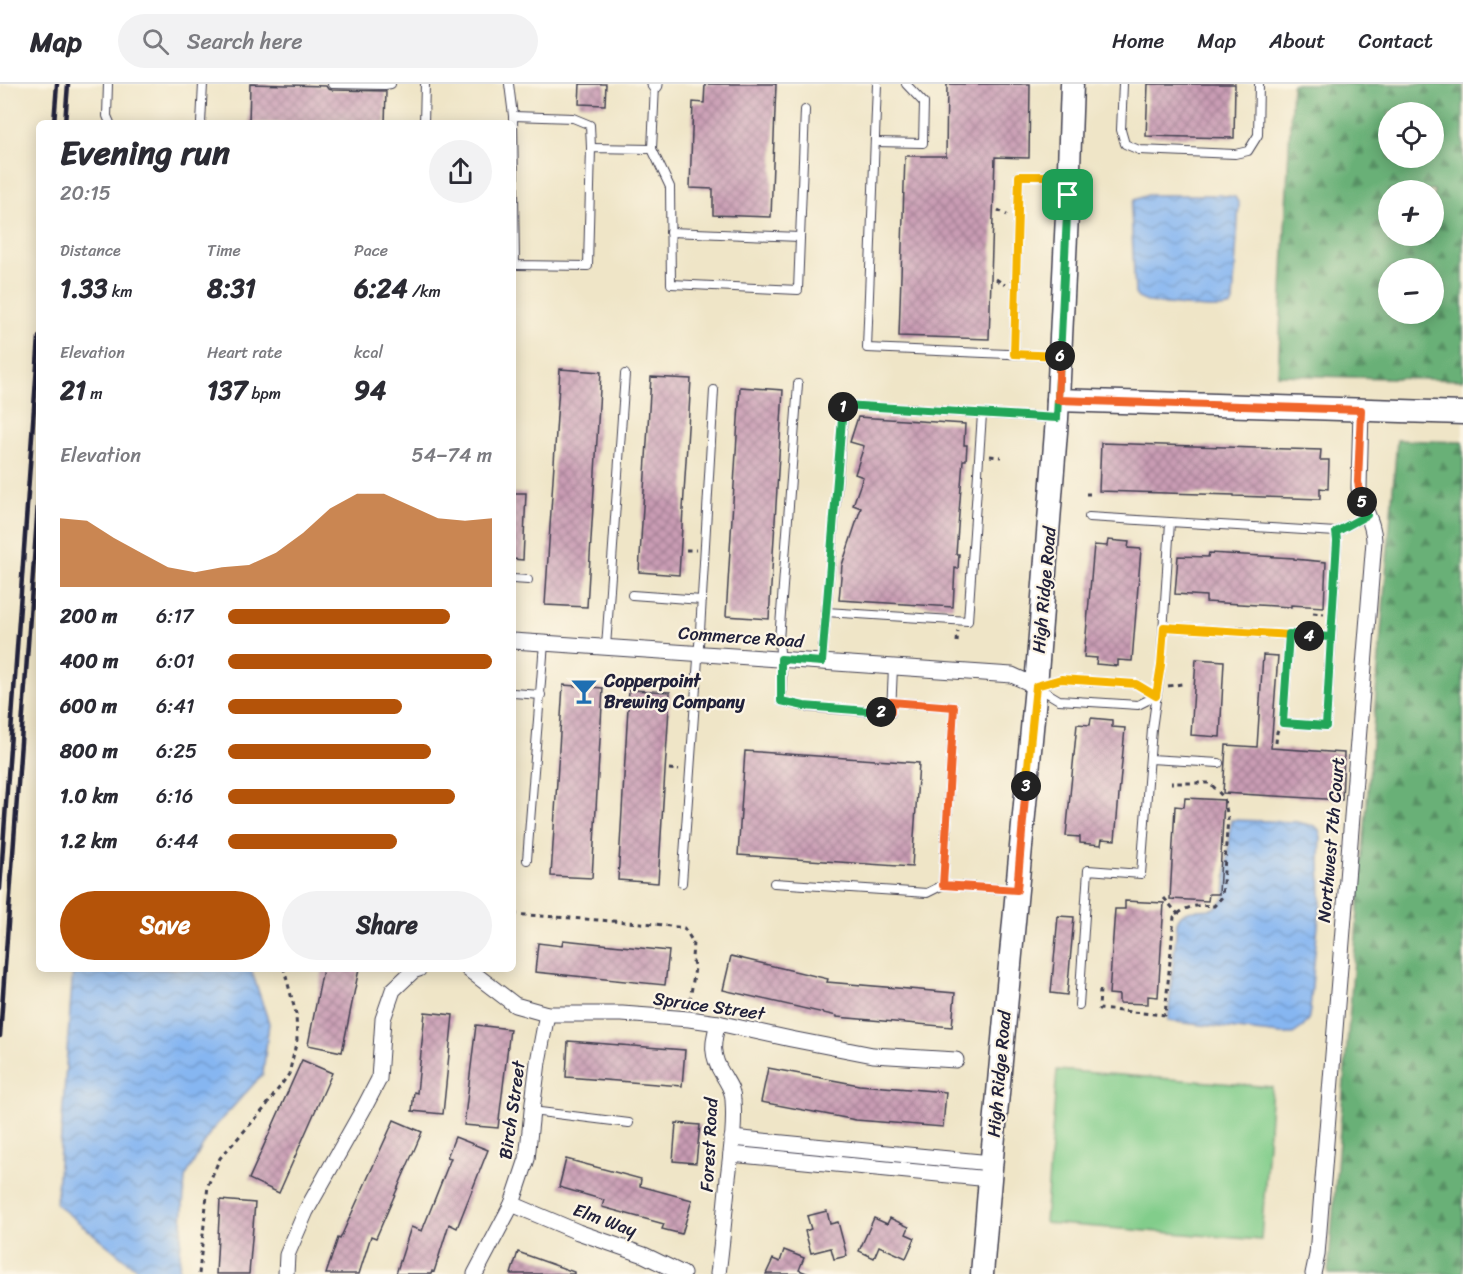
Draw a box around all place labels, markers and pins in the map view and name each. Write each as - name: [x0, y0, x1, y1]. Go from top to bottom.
- pin: [1042, 169, 1093, 220]
- pin: 6: [1045, 341, 1075, 371]
- pin: 1: [828, 392, 858, 422]
- pin: 5: [1347, 487, 1377, 517]
- pin: 4: [1294, 621, 1324, 651]
- place label: Copperpoint Brewing Company: [603, 665, 745, 718]
- bar icon: Copperpoint Brewing Company: [569, 676, 599, 706]
- pin: 2: [866, 697, 896, 727]
- pin: 3: [1011, 771, 1041, 801]

